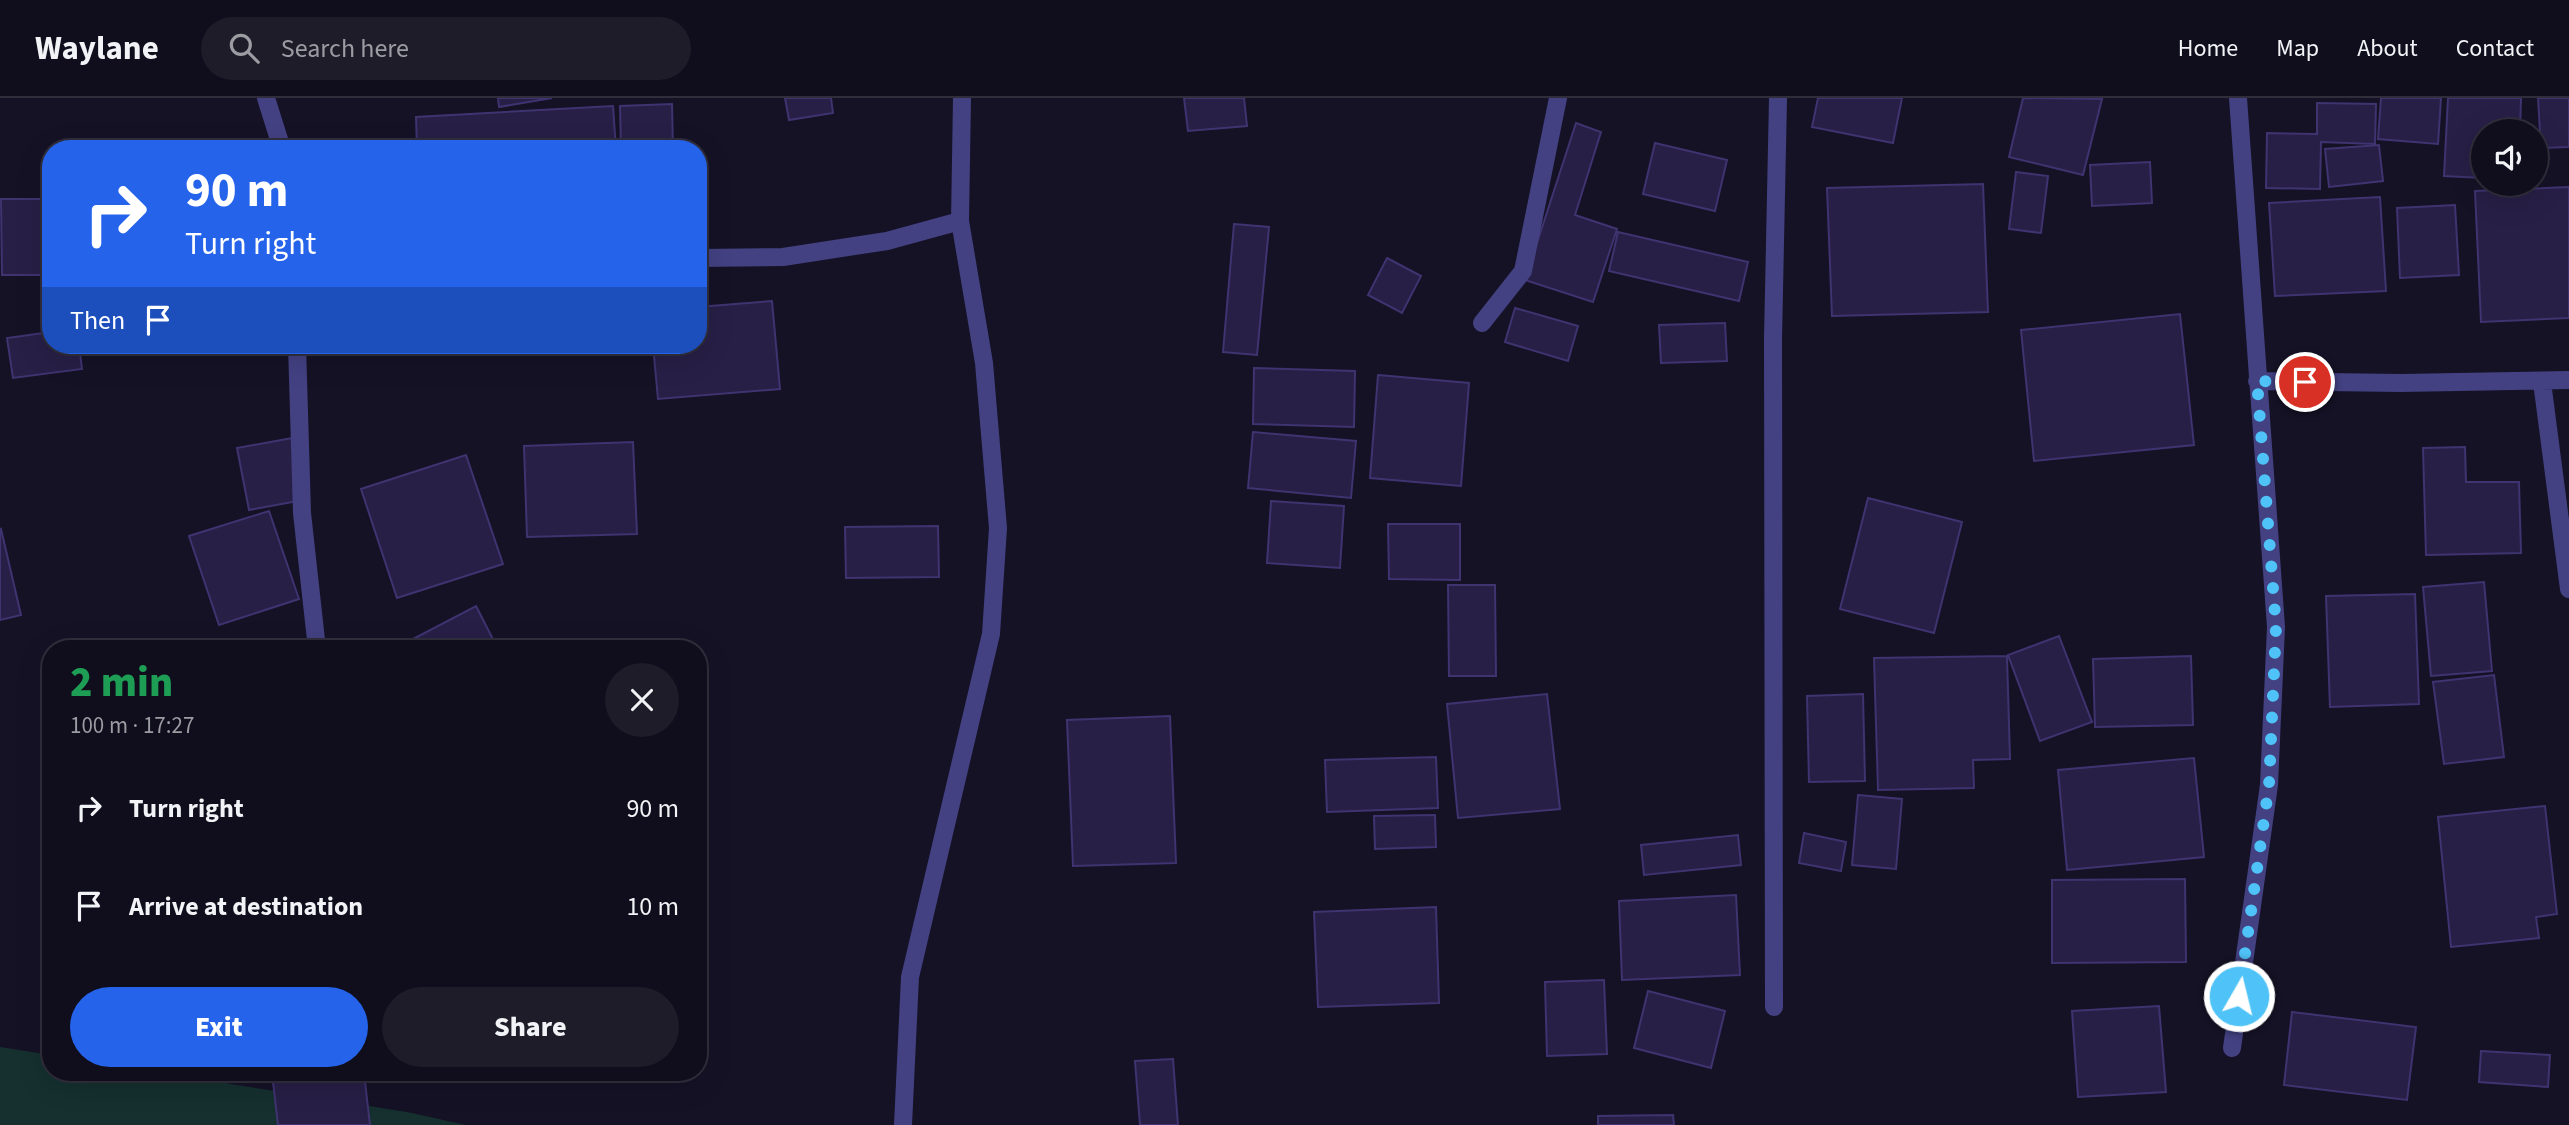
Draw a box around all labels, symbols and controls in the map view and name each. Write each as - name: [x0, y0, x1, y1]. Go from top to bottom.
- search box: [201, 17, 691, 80]
- text: Waylane: [35, 25, 159, 72]
- icon: search: [225, 29, 263, 67]
- text: Search here: [281, 30, 409, 67]
- text: Home: [2178, 31, 2238, 66]
- text: Map: [2276, 31, 2319, 66]
- text: About: [2357, 31, 2418, 66]
- text: Contact: [2456, 31, 2534, 66]
- map controls: [2471, 119, 2548, 196]
- button: sound: [2471, 119, 2548, 196]
- text: 90 m: [185, 156, 289, 226]
- icon: right: [70, 168, 161, 259]
- text: Turn right: [185, 221, 316, 267]
- icon: arrive: [139, 301, 177, 339]
- text: Then: [70, 302, 125, 339]
- pin: [2275, 352, 2335, 412]
- icon: arrive: [2286, 363, 2324, 401]
- text: 2 min: [70, 653, 173, 713]
- button: close: [605, 663, 679, 737]
- text: 100 m · 17:27: [70, 709, 194, 742]
- icon: right: [70, 789, 108, 827]
- text: Turn right: [129, 790, 244, 827]
- text: 90 m: [626, 790, 679, 827]
- icon: arrive: [70, 887, 108, 925]
- text: Arrive at destination: [129, 888, 363, 925]
- text: 10 m: [626, 888, 679, 925]
- position arrow: [2202, 959, 2276, 1033]
- button: Exit: [70, 987, 368, 1067]
- button: Share: [382, 987, 679, 1067]

